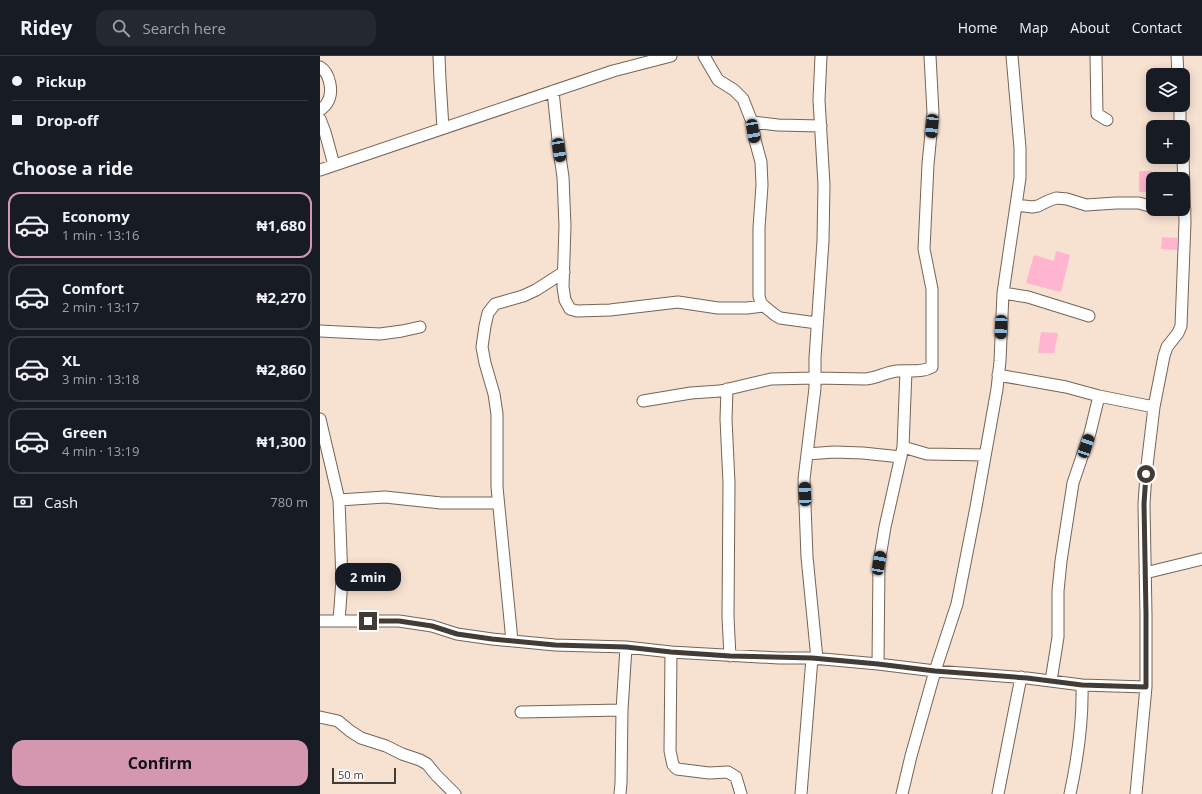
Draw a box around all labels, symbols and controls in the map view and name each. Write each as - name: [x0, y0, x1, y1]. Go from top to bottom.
- search box: [96, 10, 376, 46]
- text: Ridey: [20, 15, 72, 41]
- icon: search: [110, 17, 132, 39]
- text: Search here: [142, 18, 226, 38]
- text: Home: [958, 18, 997, 37]
- text: Map: [1019, 18, 1048, 37]
- text: About: [1070, 18, 1110, 37]
- text: Contact: [1132, 18, 1182, 37]
- map controls: [1146, 68, 1190, 216]
- button: layers: [1146, 68, 1190, 112]
- text: Pickup: [36, 71, 86, 91]
- text: Drop-off: [36, 110, 98, 130]
- car: [925, 114, 939, 138]
- car: [745, 118, 761, 144]
- button: +: [1146, 120, 1190, 164]
- car: [551, 137, 567, 163]
- text: Choose a ride: [12, 156, 133, 180]
- button: −: [1146, 172, 1190, 216]
- text: Economy: [62, 206, 130, 226]
- icon: car: [14, 207, 50, 243]
- text: ₦1,680: [257, 215, 306, 235]
- text: 1 min · 13:16: [62, 226, 139, 244]
- text: Comfort: [62, 278, 124, 298]
- icon: car: [14, 279, 50, 315]
- text: ₦2,270: [257, 287, 306, 307]
- text: 2 min · 13:17: [62, 298, 139, 316]
- car: [995, 315, 1007, 339]
- text: XL: [62, 350, 80, 370]
- icon: car: [14, 351, 50, 387]
- text: ₦2,860: [257, 359, 306, 379]
- text: 3 min · 13:18: [62, 370, 139, 388]
- text: Green: [62, 422, 107, 442]
- icon: car: [14, 423, 50, 459]
- text: ₦1,300: [257, 431, 306, 451]
- car: [1076, 433, 1096, 459]
- text: 4 min · 13:19: [62, 442, 139, 460]
- route start: [1137, 465, 1155, 483]
- car: [799, 482, 811, 506]
- icon: cash: [12, 491, 34, 513]
- text: Cash: [44, 492, 78, 512]
- text: 780 m: [270, 493, 308, 511]
- car: [871, 550, 887, 576]
- callout: 2 min: [335, 563, 401, 591]
- text: 2 min: [350, 568, 386, 586]
- route end: [359, 612, 377, 630]
- button: Confirm: [12, 740, 308, 786]
- scale bar: [332, 766, 396, 785]
- text: 50 m: [338, 767, 364, 782]

